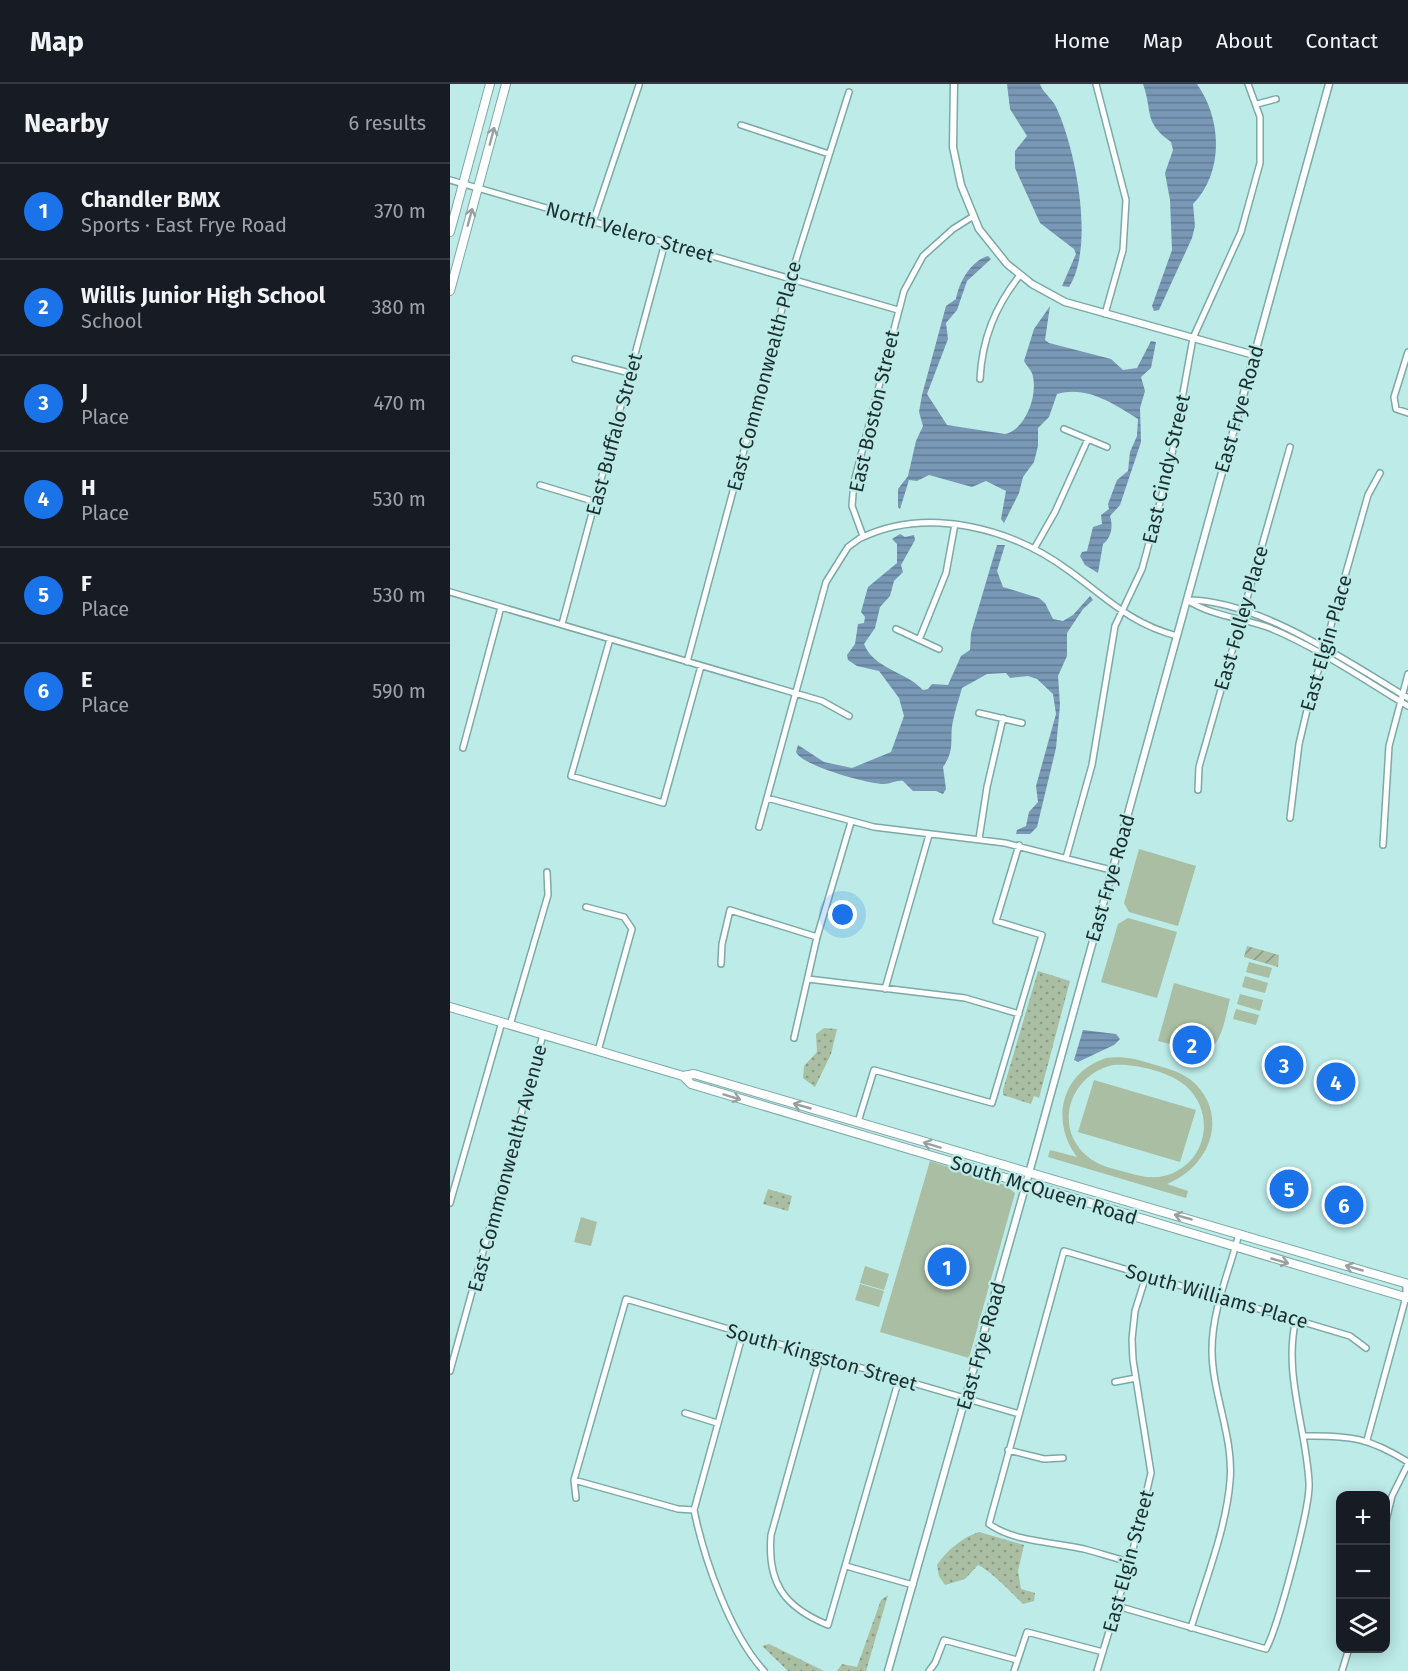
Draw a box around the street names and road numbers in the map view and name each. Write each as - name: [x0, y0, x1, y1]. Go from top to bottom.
- street label: North Velero Street: [543, 197, 718, 268]
- street label: East Commonwealth Place: [722, 258, 806, 494]
- street label: East Boston Street: [844, 327, 905, 495]
- street label: East Frye Road: [1209, 342, 1269, 476]
- street label: East Buffalo Street: [581, 349, 647, 518]
- street label: East Cindy Street: [1137, 391, 1195, 546]
- street label: East Folley Place: [1209, 543, 1273, 693]
- street label: East Elgin Place: [1295, 572, 1357, 714]
- street label: East Frye Road: [1080, 811, 1140, 945]
- street label: East Commonwealth Avenue: [462, 1042, 552, 1294]
- street label: South McQueen Road: [948, 1150, 1140, 1230]
- street label: South Williams Place: [1123, 1258, 1311, 1334]
- street label: East Frye Road: [951, 1279, 1011, 1413]
- street label: South Kingston Street: [724, 1318, 921, 1396]
- street label: East Elgin Street: [1097, 1486, 1159, 1635]

